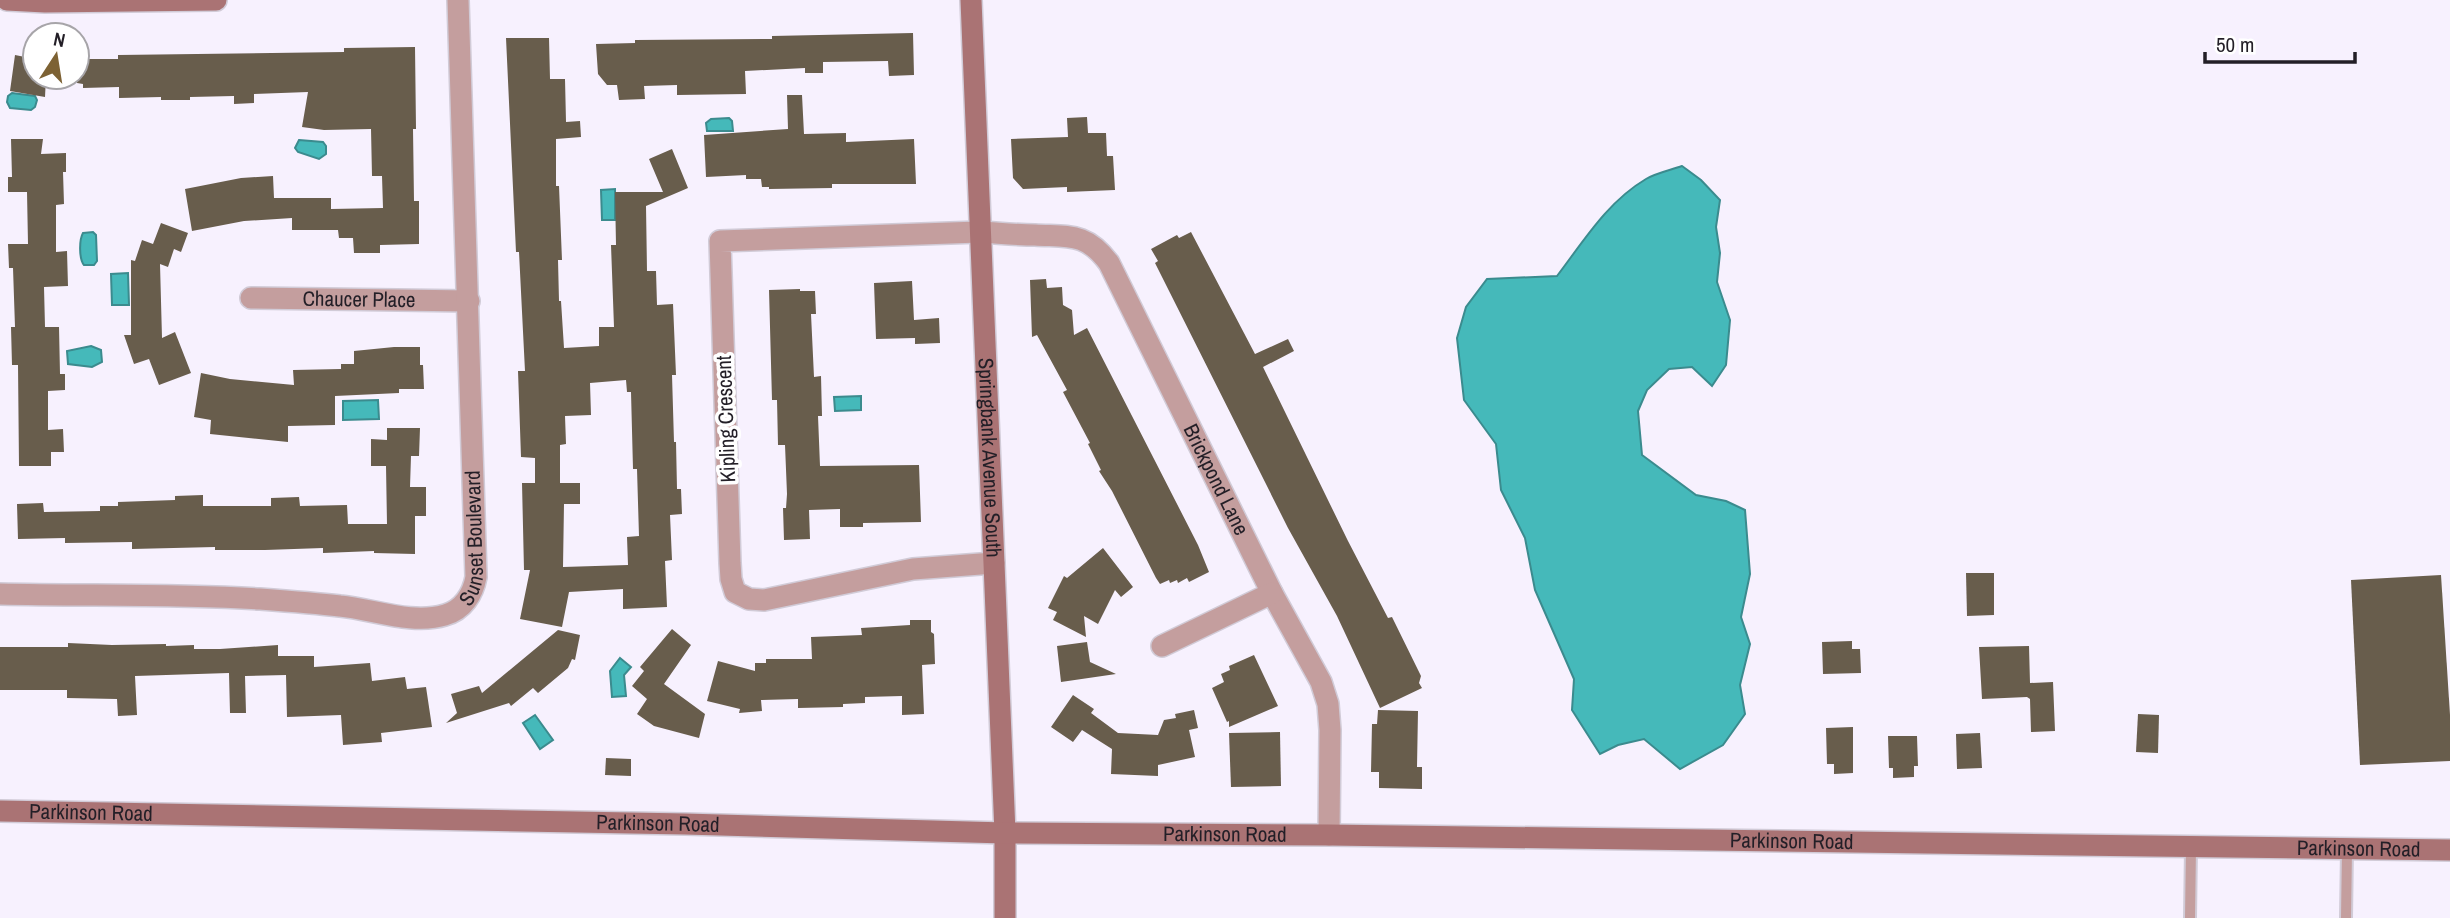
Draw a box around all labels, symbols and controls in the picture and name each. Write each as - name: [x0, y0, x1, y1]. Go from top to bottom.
- north arrow: [21, 21, 91, 91]
- scale bar: [2205, 21, 2356, 65]
- text: N: [51, 25, 68, 53]
- text: 50 m: [2216, 30, 2254, 59]
- street label: Chaucer Place: [302, 284, 416, 314]
- street label: Kipling Crescent: [709, 355, 742, 483]
- street label: Springbank Avenue South: [972, 357, 1009, 558]
- street label: Brickpond Lane: [1177, 419, 1256, 540]
- street label: Sunset Boulevard: [452, 470, 490, 612]
- street label: Parkinson Road: [29, 797, 153, 828]
- street label: Parkinson Road: [596, 807, 720, 839]
- street label: Parkinson Road: [1163, 819, 1287, 849]
- street label: Parkinson Road: [1730, 825, 1854, 856]
- street label: Parkinson Road: [2297, 833, 2421, 864]

